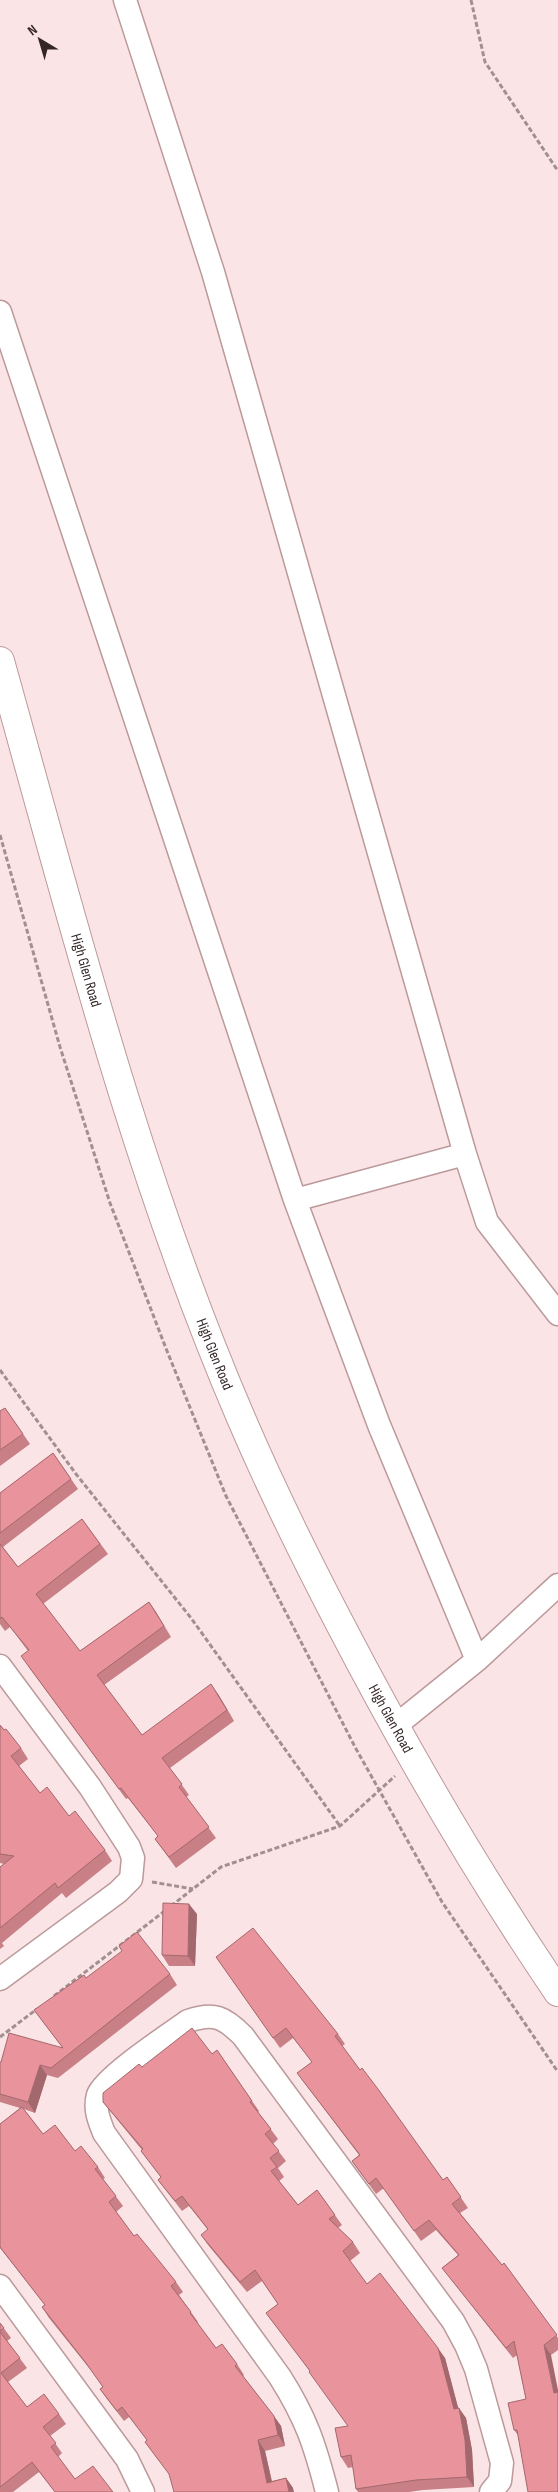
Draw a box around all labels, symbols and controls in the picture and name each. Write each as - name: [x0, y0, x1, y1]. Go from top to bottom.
- north arrow: [15, 15, 65, 65]
- text: N: [24, 21, 40, 39]
- street label: High Glen Road: [67, 931, 106, 1009]
- street label: High Glen Road: [192, 1316, 238, 1393]
- street label: High Glen Road: [364, 1681, 417, 1756]

